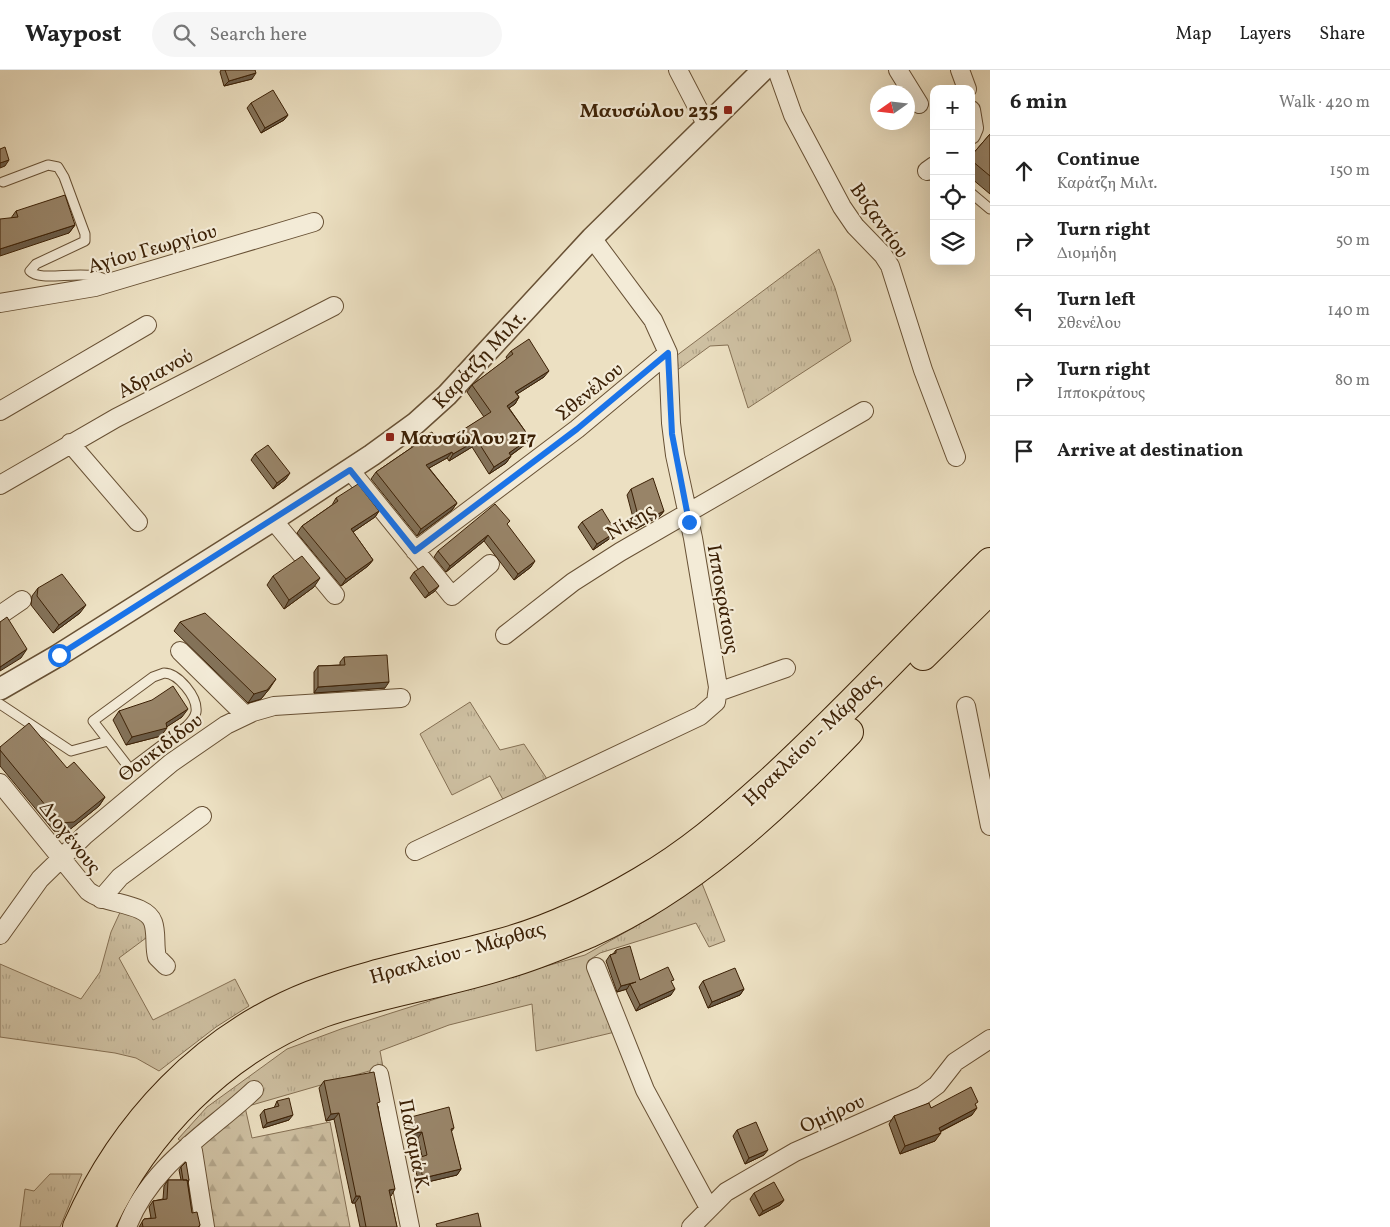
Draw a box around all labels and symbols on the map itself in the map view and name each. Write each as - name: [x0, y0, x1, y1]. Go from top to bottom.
- north arrow: [870, 85, 915, 130]
- place label: Μαυσώλου 235: [580, 98, 718, 126]
- marker: Μαυσώλου 235: [722, 104, 734, 116]
- street label: Βυζαντίου: [842, 178, 915, 265]
- street label: Αγίου Γεωργίου: [85, 218, 220, 282]
- street label: Καράτζη Μιλτ.: [427, 305, 533, 416]
- street label: Αδριανού: [113, 343, 199, 406]
- street label: Σθενέλου: [550, 357, 630, 429]
- place label: Μαυσώλου 217: [400, 425, 536, 453]
- marker: Μαυσώλου 217: [384, 431, 396, 443]
- street label: Νίκης: [601, 497, 661, 548]
- route end: [678, 511, 701, 534]
- street label: Ιπποκράτους: [699, 543, 745, 656]
- route start: [48, 644, 71, 667]
- street label: Ηρακλείου - Μάρθας: [737, 667, 887, 814]
- street label: Θουκιδίδου: [113, 707, 209, 790]
- street label: Διογένους: [32, 796, 107, 881]
- street label: Ηρακλείου - Μάρθας: [366, 915, 549, 992]
- street label: Ομήρου: [796, 1088, 870, 1142]
- street label: Παλαμά Κ.: [390, 1097, 436, 1196]

